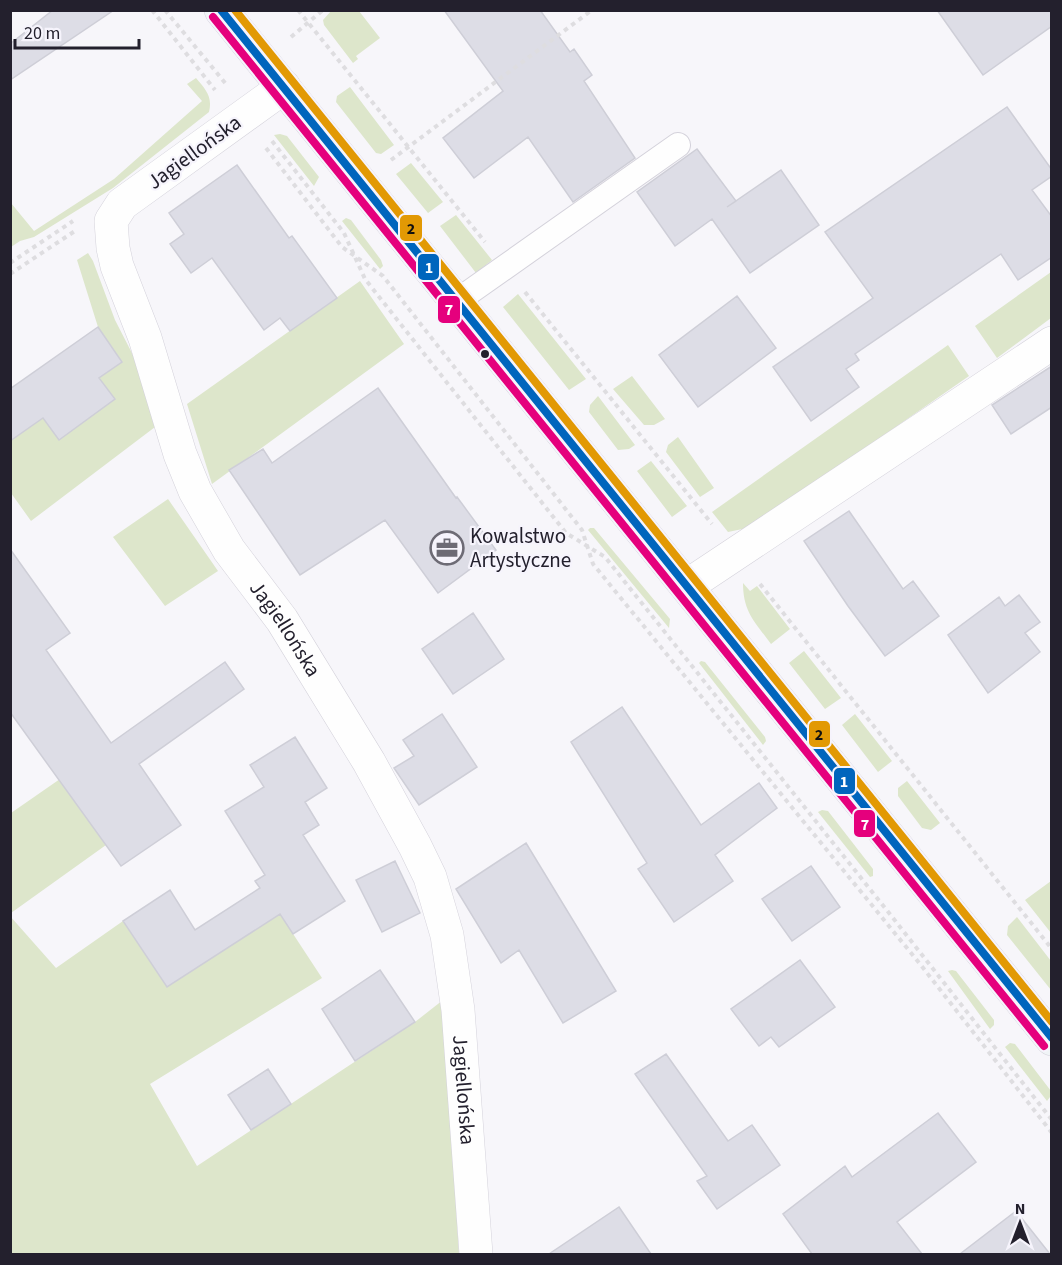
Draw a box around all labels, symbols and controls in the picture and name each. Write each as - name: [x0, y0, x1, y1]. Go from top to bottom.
- scale bar: [15, 12, 140, 50]
- text: 20 m: [24, 21, 60, 46]
- street label: Jagiellońska: [141, 108, 247, 196]
- line badge: 2: [399, 214, 423, 242]
- text: 2: [407, 218, 415, 240]
- line badge: 1: [417, 253, 440, 281]
- text: 1: [425, 257, 433, 279]
- line badge: 7: [437, 295, 461, 324]
- text: 7: [445, 299, 453, 321]
- unlabelled marker: [479, 348, 491, 360]
- place label: Kowalstwo Artystyczne: [470, 521, 571, 575]
- office icon: Kowalstwo Artystyczne: [429, 530, 465, 566]
- street label: Jagiellońska: [242, 574, 328, 683]
- line badge: 2: [808, 720, 831, 748]
- text: 2: [815, 724, 823, 746]
- line badge: 1: [833, 767, 856, 795]
- text: 1: [840, 771, 848, 793]
- line badge: 7: [853, 809, 876, 838]
- text: 7: [861, 814, 869, 836]
- street label: Jagiellońska: [445, 1034, 483, 1146]
- north arrow: [990, 1193, 1050, 1253]
- text: N: [1015, 1198, 1025, 1220]

